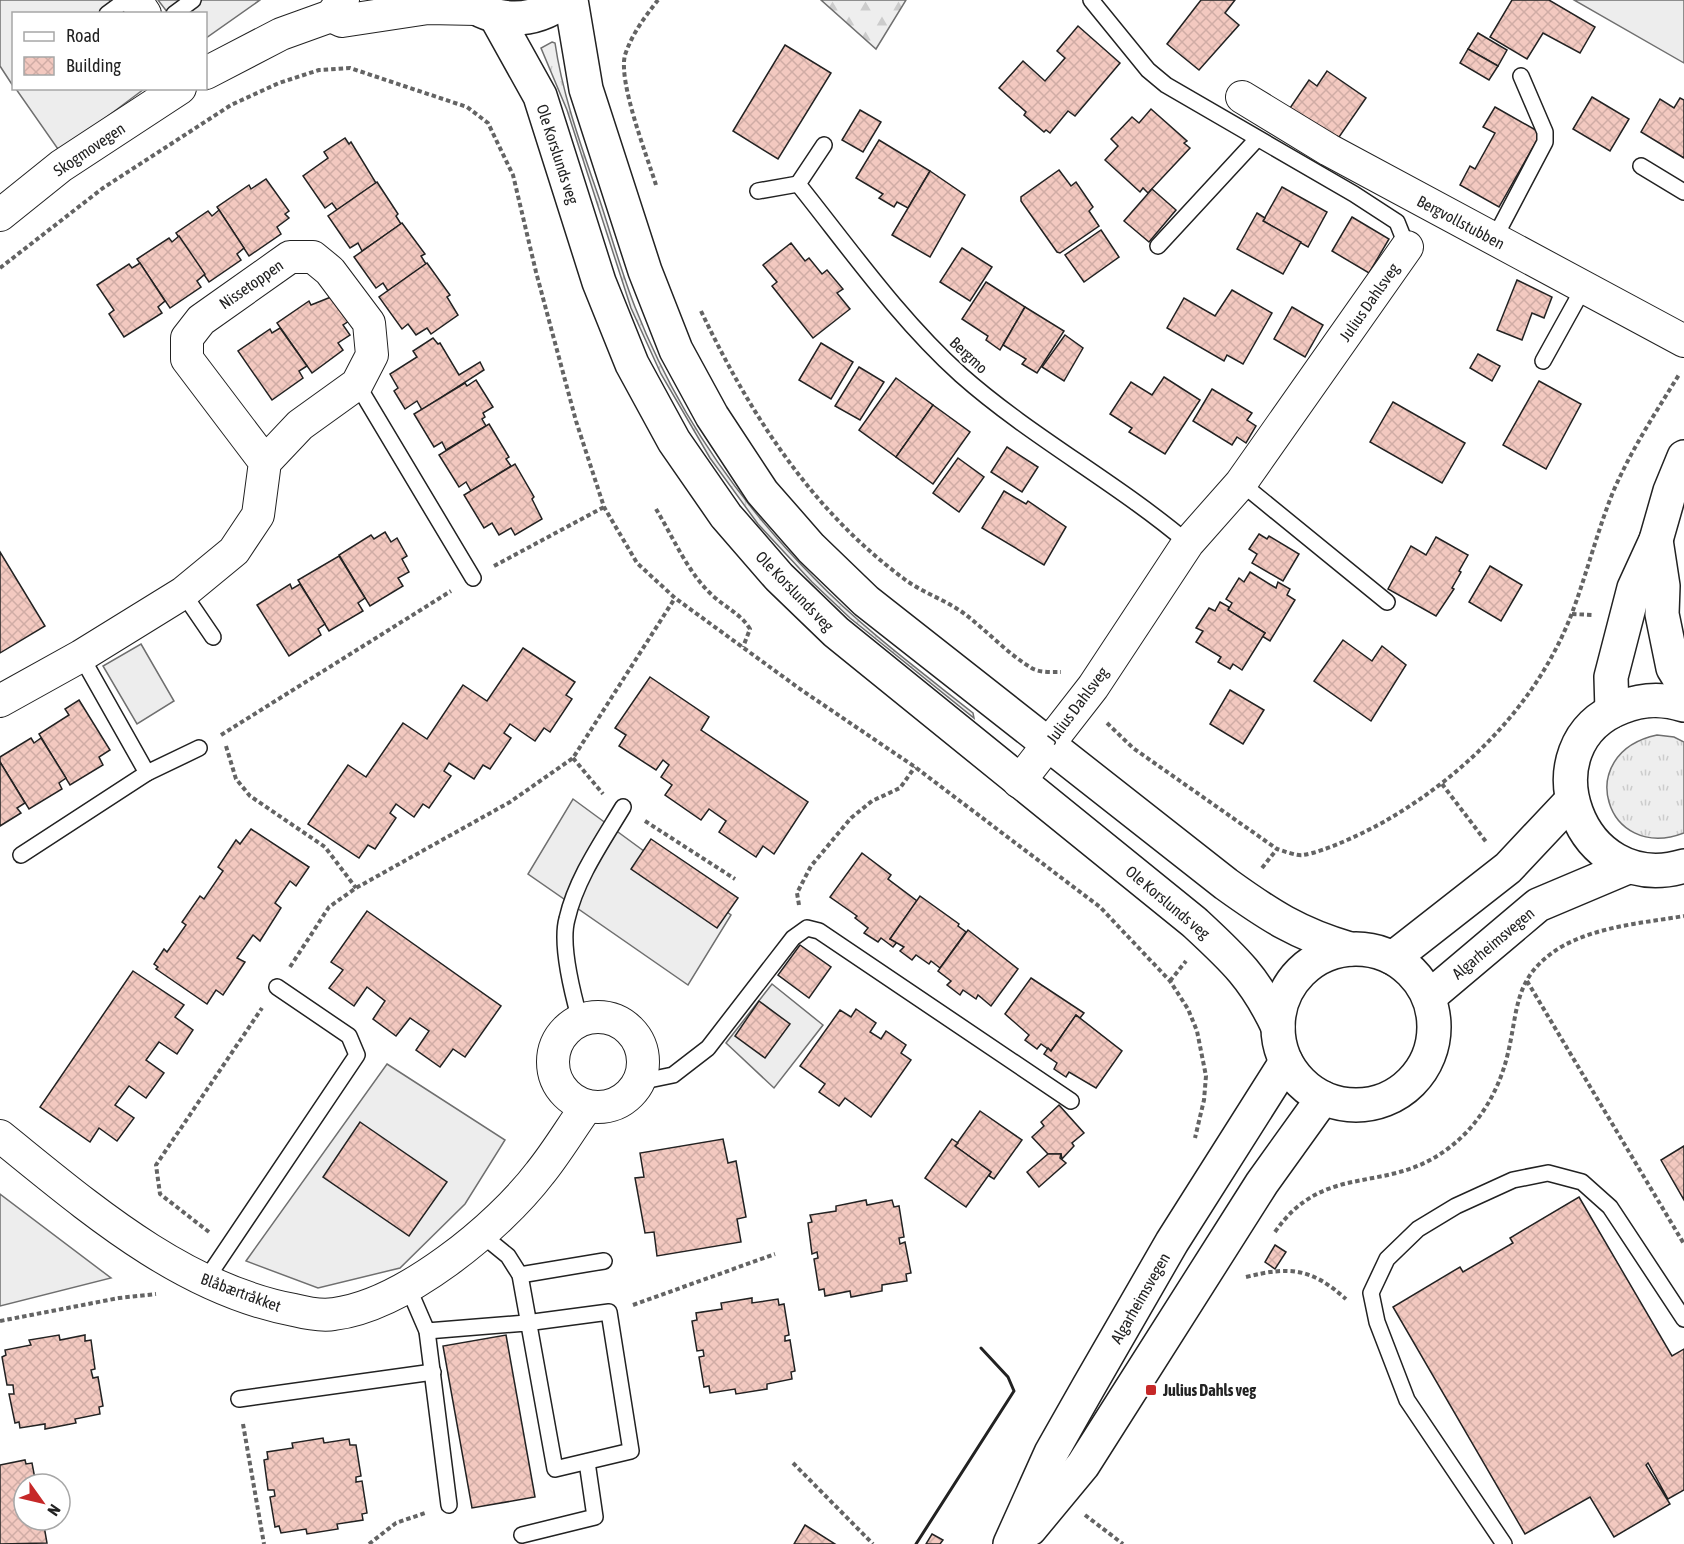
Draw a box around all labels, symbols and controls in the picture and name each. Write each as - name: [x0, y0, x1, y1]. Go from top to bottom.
- legend: [12, 12, 207, 90]
- text: Road: [66, 25, 100, 46]
- text: Building: [66, 55, 121, 76]
- street label: Ole Korslunds veg: [532, 102, 583, 207]
- street label: Skogmovegen: [50, 119, 129, 180]
- street label: Bergvollstubben: [1414, 191, 1508, 253]
- street label: Nissetoppen: [216, 255, 287, 313]
- street label: Julius Dahlsveg: [1336, 259, 1403, 345]
- street label: Bergmo: [946, 333, 992, 378]
- street label: Ole Korslunds veg: [752, 547, 838, 635]
- street label: Julius Dahlsveg: [1042, 663, 1112, 747]
- street label: Ole Korslunds veg: [1122, 862, 1214, 943]
- street label: Algarheimsvegen: [1448, 903, 1538, 983]
- street label: Algarheimsvegen: [1107, 1249, 1174, 1347]
- street label: Blåbærtråkket: [199, 1269, 284, 1315]
- place label: Julius Dahls veg: [1162, 1381, 1256, 1399]
- marker: Julius Dahls veg: [1144, 1383, 1158, 1397]
- north arrow: [12, 1472, 72, 1532]
- text: N: [44, 1501, 65, 1519]

